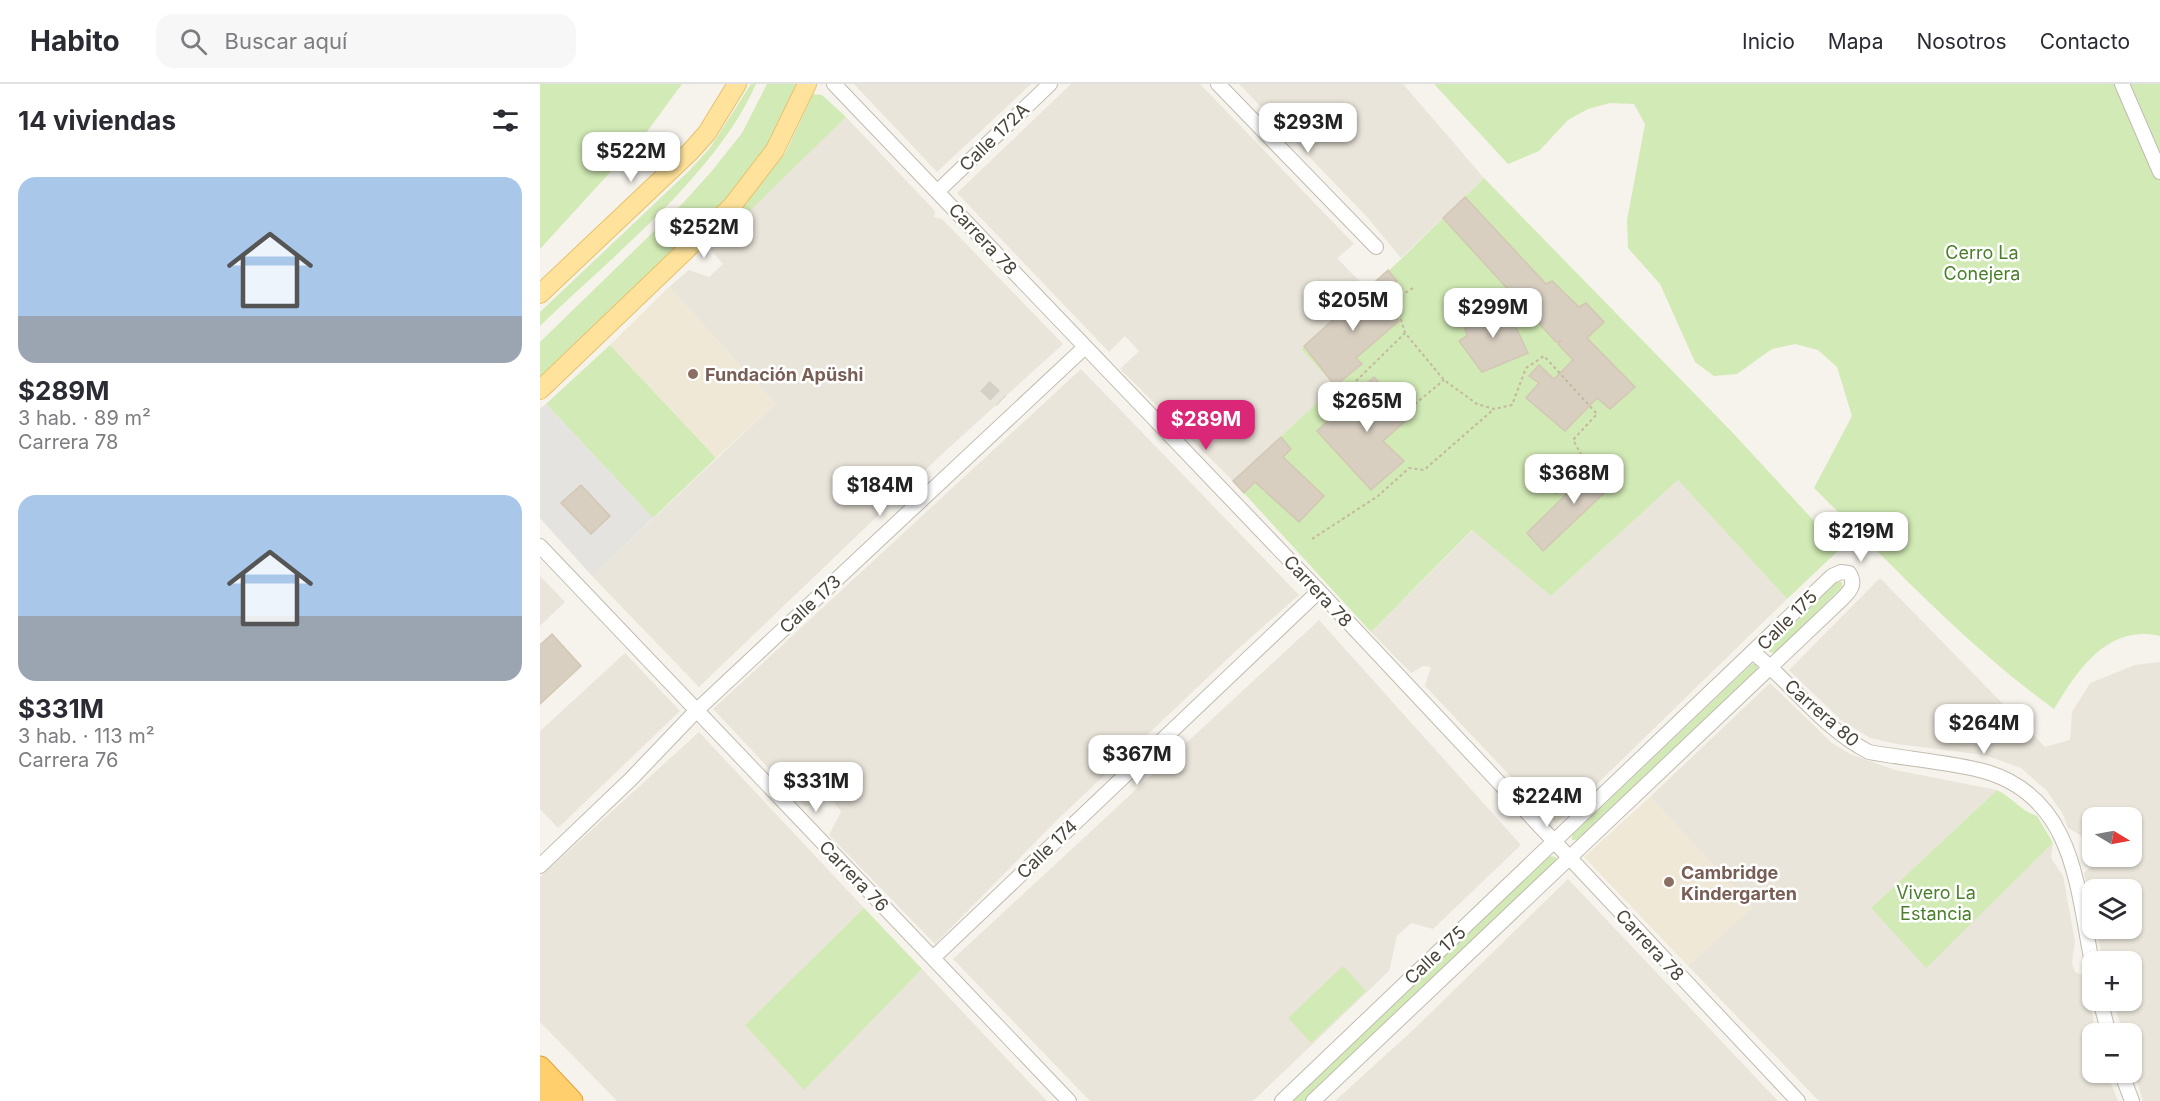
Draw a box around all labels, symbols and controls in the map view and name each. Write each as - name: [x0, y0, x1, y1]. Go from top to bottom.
- search box: [156, 14, 576, 68]
- text: Habito: [30, 24, 120, 58]
- icon: search: [177, 25, 210, 58]
- text: Buscar aquí: [225, 28, 347, 54]
- text: Inicio: [1742, 29, 1795, 54]
- text: Mapa: [1828, 29, 1883, 54]
- text: Nosotros: [1916, 29, 2007, 54]
- text: Contacto: [2040, 29, 2130, 54]
- street label: Calle 172A: [955, 99, 1033, 175]
- pin: $293M: [1266, 103, 1350, 154]
- icon: filters: [489, 104, 522, 137]
- text: 14 viviendas: [18, 105, 176, 136]
- text: $293M: [1273, 110, 1343, 134]
- pin: $522M: [589, 132, 673, 183]
- text: $522M: [596, 139, 666, 163]
- street label: Carrera 78: [945, 199, 1021, 279]
- pin: $252M: [662, 208, 746, 259]
- text: $252M: [669, 215, 739, 239]
- icon: home: [216, 216, 324, 324]
- park label: Cerro La Conejera: [1944, 242, 2020, 284]
- pin: $205M: [1311, 281, 1395, 332]
- text: $205M: [1318, 288, 1388, 312]
- pin: $299M: [1451, 288, 1535, 339]
- text: $299M: [1458, 295, 1528, 319]
- place label: Fundación Apüshi: [705, 364, 863, 385]
- marker: Fundación Apüshi: [686, 367, 700, 381]
- text: $289M: [18, 375, 109, 406]
- pin: $265M: [1325, 382, 1409, 433]
- text: $265M: [1332, 389, 1402, 413]
- pin: $289M: [1164, 400, 1248, 451]
- text: 3 hab. · 89 m²: [18, 406, 151, 430]
- text: $289M: [1171, 407, 1241, 431]
- text: Carrera 78: [18, 430, 118, 454]
- pin: $368M: [1532, 454, 1616, 505]
- text: $368M: [1539, 461, 1609, 485]
- pin: $184M: [838, 466, 922, 517]
- text: $184M: [847, 473, 913, 497]
- pin: $219M: [1819, 512, 1903, 563]
- text: $219M: [1828, 519, 1894, 543]
- icon: home: [216, 534, 324, 642]
- street label: Carrera 78: [1280, 551, 1356, 631]
- street label: Calle 173: [775, 570, 845, 638]
- street label: Calle 175: [1753, 586, 1821, 654]
- street label: Carrera 80: [1780, 675, 1864, 751]
- text: $331M: [18, 693, 104, 724]
- pin: $264M: [1942, 704, 2026, 755]
- text: $264M: [1949, 711, 2019, 735]
- text: 3 hab. · 113 m²: [18, 724, 155, 748]
- pin: $367M: [1095, 735, 1179, 786]
- text: $367M: [1102, 742, 1172, 766]
- text: Carrera 76: [18, 748, 118, 772]
- pin: $331M: [774, 762, 858, 813]
- text: $331M: [783, 769, 849, 793]
- pin: $224M: [1505, 777, 1589, 828]
- text: $224M: [1512, 784, 1582, 808]
- north arrow: [2082, 807, 2142, 867]
- map controls: [2082, 807, 2142, 1083]
- street label: Calle 174: [1013, 815, 1081, 883]
- street label: Carrera 76: [815, 836, 893, 916]
- place label: Cambridge Kindergarten: [1681, 862, 1797, 904]
- marker: Cambridge Kindergarten: [1662, 875, 1676, 889]
- button: layers: [2082, 879, 2142, 939]
- park label: Vivero La Estancia: [1896, 882, 1976, 924]
- street label: Carrera 78: [1612, 905, 1688, 985]
- street label: Calle 175: [1400, 921, 1470, 989]
- button: +: [2082, 951, 2142, 1011]
- button: −: [2082, 1023, 2142, 1083]

